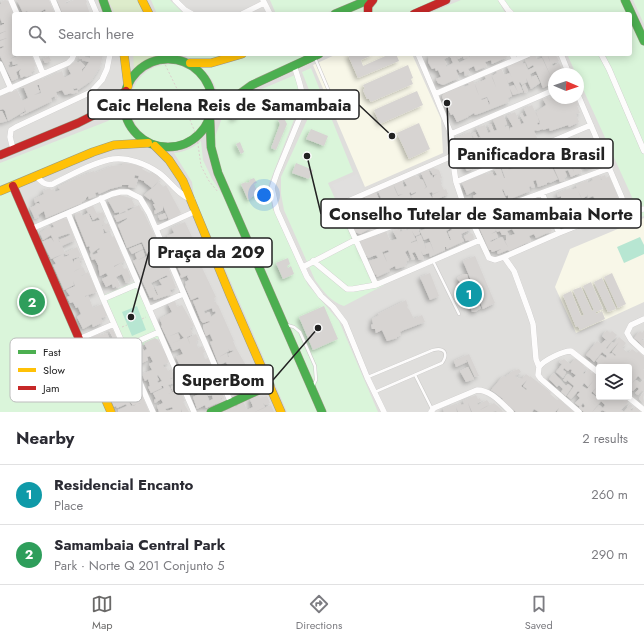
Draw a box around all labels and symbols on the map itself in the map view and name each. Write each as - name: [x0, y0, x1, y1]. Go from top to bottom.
- north arrow: [548, 68, 584, 104]
- callout: Caic Helena Reis de Samambaia: [88, 90, 359, 119]
- text: Caic Helena Reis de Samambaia: [97, 93, 351, 117]
- callout: Panificadora Brasil: [449, 139, 613, 168]
- text: Panificadora Brasil: [457, 142, 605, 166]
- your location: [254, 185, 274, 205]
- callout: Conselho Tutelar de Samambaia Norte: [321, 199, 641, 228]
- text: Conselho Tutelar de Samambaia Norte: [329, 202, 633, 226]
- callout: Praça da 209: [149, 238, 272, 267]
- text: Praça da 209: [157, 240, 265, 264]
- pin: 1: [456, 279, 482, 309]
- pin: 2: [19, 287, 45, 317]
- legend: [10, 338, 142, 402]
- text: Fast: [43, 344, 61, 360]
- text: Slow: [43, 362, 65, 378]
- callout: SuperBom: [174, 365, 273, 394]
- text: SuperBom: [182, 368, 264, 392]
- text: Jam: [41, 380, 60, 396]

